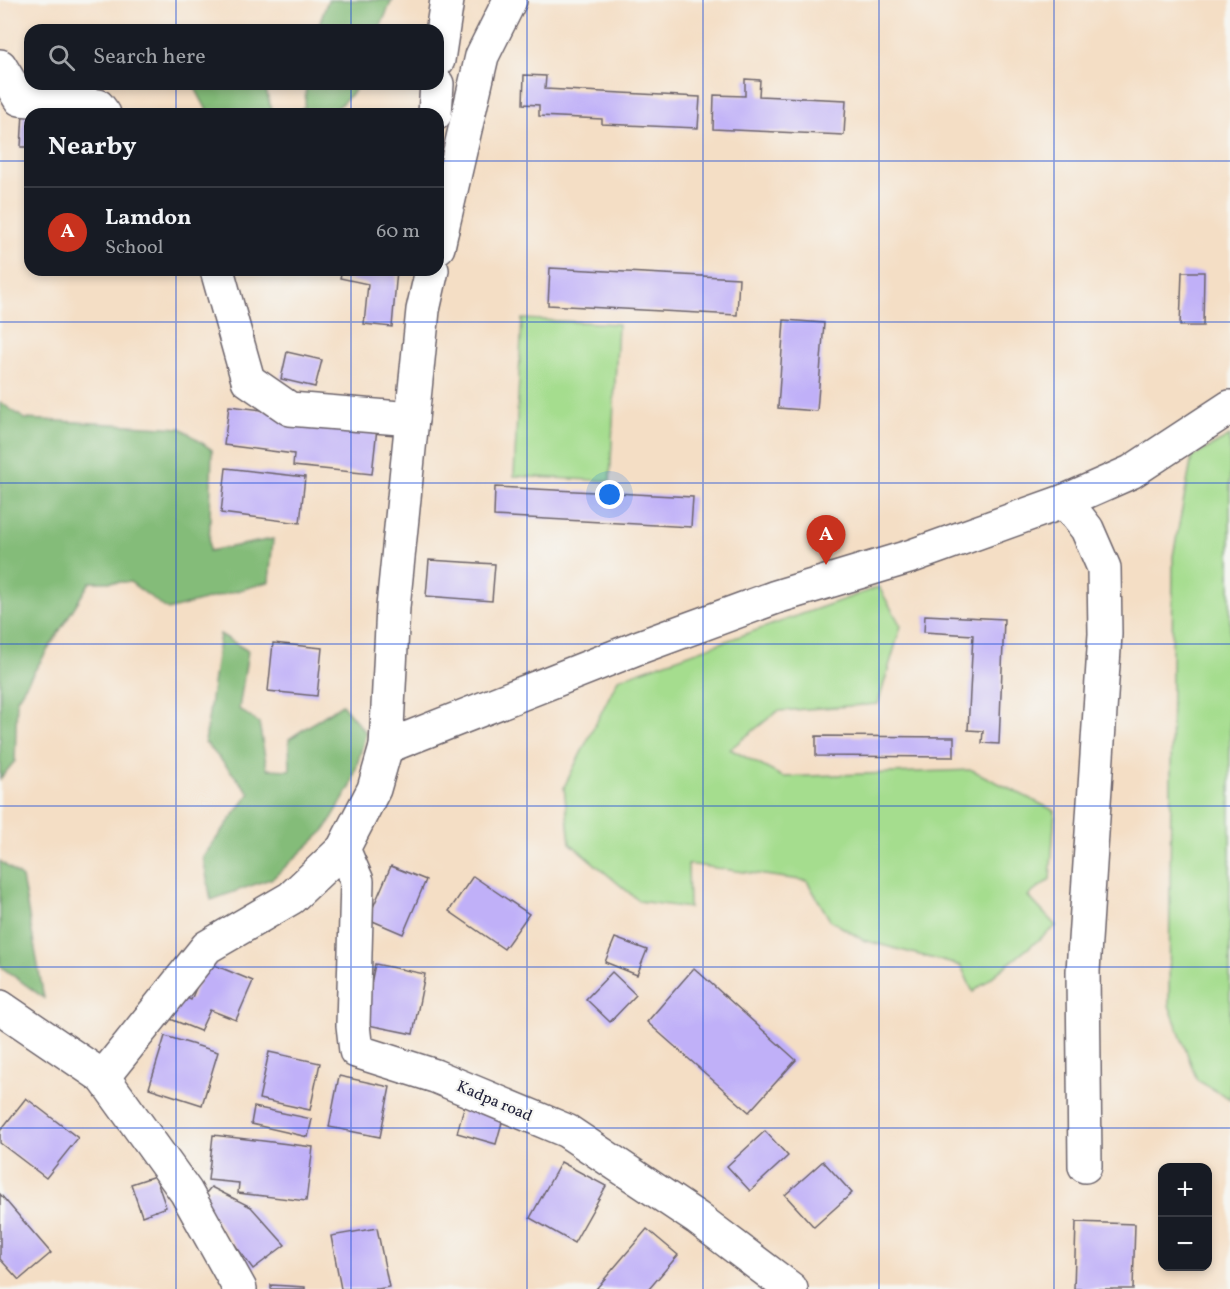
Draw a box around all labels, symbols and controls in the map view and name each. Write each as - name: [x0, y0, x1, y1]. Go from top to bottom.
- search box: [24, 24, 444, 90]
- icon: search: [45, 41, 78, 74]
- text: Search here: [93, 42, 206, 73]
- text: Nearby: [48, 129, 137, 165]
- text: Lamdon: [105, 203, 192, 234]
- text: A: [60, 218, 75, 246]
- text: 60 m: [376, 218, 420, 246]
- text: School: [105, 234, 163, 262]
- your location: [595, 480, 624, 509]
- pin: A: [806, 516, 846, 565]
- street label: Kadpa road: [453, 1076, 536, 1128]
- map controls: [1158, 1163, 1212, 1271]
- button: +: [1158, 1163, 1212, 1217]
- button: −: [1158, 1217, 1212, 1271]

